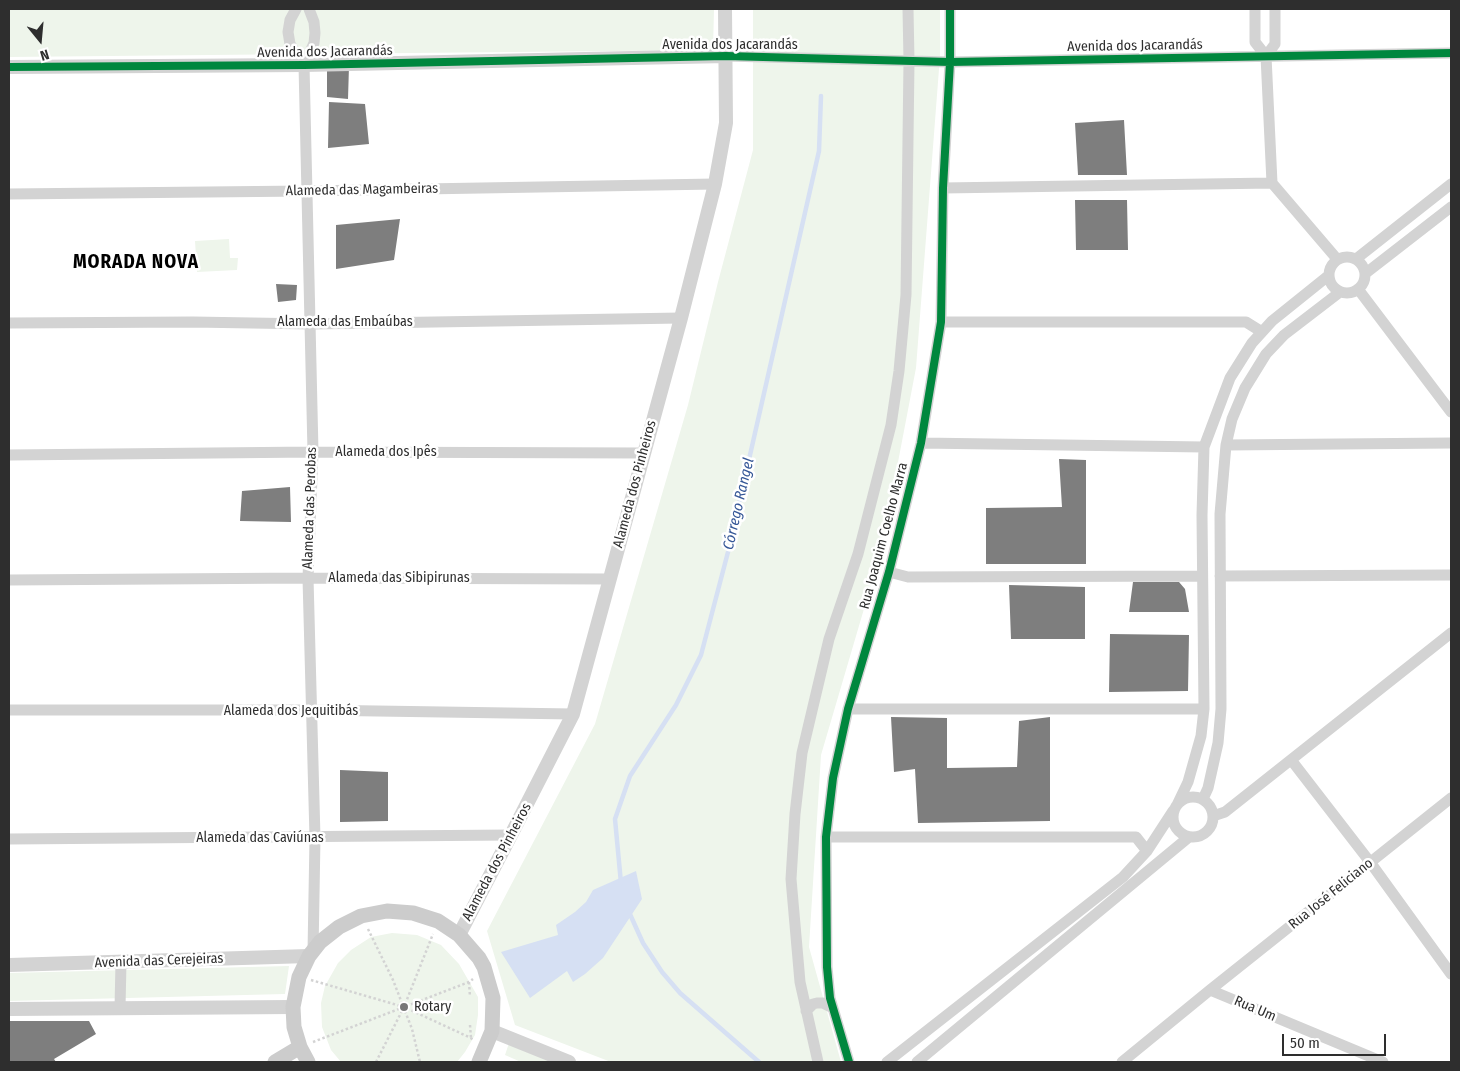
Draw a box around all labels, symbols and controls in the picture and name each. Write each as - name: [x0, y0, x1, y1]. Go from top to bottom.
- north arrow: [15, 15, 65, 65]
- street label: Avenida dos Jacarandás: [1067, 36, 1203, 56]
- street label: Avenida dos Jacarandás: [662, 37, 798, 53]
- street label: Avenida dos Jacarandás: [257, 42, 393, 62]
- text: N: [38, 45, 51, 64]
- street label: Alameda das Magambeiras: [286, 180, 438, 200]
- district label: MORADA NOVA: [72, 252, 200, 274]
- street label: Alameda das Embaúbas: [277, 314, 413, 330]
- street label: Alameda dos Pinheiros: [610, 418, 660, 550]
- street label: Alameda dos Ipês: [335, 444, 437, 460]
- street label: Alameda das Perobas: [299, 447, 321, 569]
- water label: Córrego Rangel: [720, 456, 758, 552]
- street label: Rua Joaquim Coelho Marra: [856, 461, 912, 611]
- street label: Alameda das Sibipirunas: [328, 570, 470, 586]
- street label: Alameda dos Jequitibás: [224, 703, 358, 719]
- street label: Alameda dos Pinheiros: [459, 800, 535, 924]
- street label: Alameda das Caviúnas: [196, 830, 324, 846]
- street label: Rua José Feliciano: [1286, 855, 1376, 933]
- street label: Avenida das Cerejeiras: [94, 950, 224, 972]
- street label: Rua Um: [1231, 993, 1279, 1025]
- place label: Rotary: [414, 999, 451, 1015]
- marker: Rotary: [398, 1001, 410, 1013]
- scale bar: [1285, 1024, 1389, 1056]
- text: 50 m: [1290, 1034, 1320, 1052]

